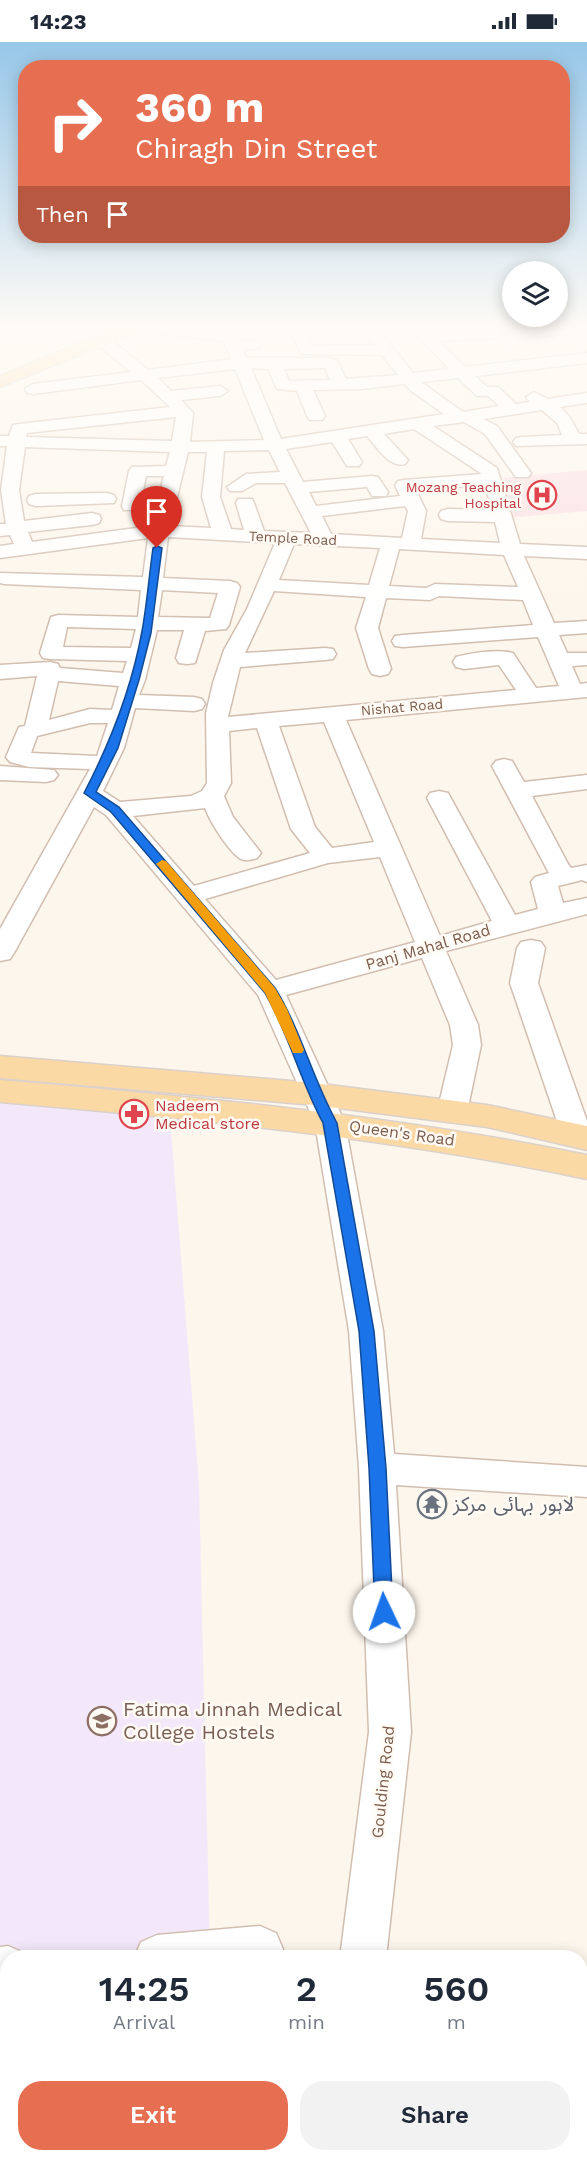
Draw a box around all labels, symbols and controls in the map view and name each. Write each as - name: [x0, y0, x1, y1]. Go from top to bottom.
- text: 14:23: [30, 9, 87, 34]
- text: 360 m: [135, 83, 264, 132]
- icon: right: [36, 84, 114, 162]
- text: Chiragh Din Street: [135, 133, 377, 165]
- icon: arrive: [101, 198, 134, 231]
- text: Then: [36, 202, 89, 227]
- map controls: [502, 261, 568, 327]
- button: layers: [502, 261, 568, 327]
- place label: Mozang Teaching Hospital: [406, 479, 522, 511]
- hospital icon: Mozang Teaching Hospital: [526, 479, 558, 511]
- pin: [131, 486, 182, 548]
- icon: arrive: [140, 495, 173, 528]
- street label: Temple Road: [248, 528, 338, 548]
- street label: Nishat Road: [360, 695, 444, 719]
- street label: Panj Mahal Road: [363, 920, 493, 974]
- place label: Nadeem Medical store: [155, 1096, 260, 1133]
- pharmacy icon: Nadeem Medical store: [118, 1098, 150, 1130]
- street label: Queen's Road: [348, 1116, 456, 1150]
- temple icon: لاہور بہائی مرکز: [416, 1488, 448, 1520]
- place label: لاہور بہائی مرکز: [452, 1492, 574, 1517]
- position arrow: [352, 1580, 416, 1644]
- place label: Fatima Jinnah Medical College Hostels: [123, 1697, 342, 1744]
- school or university icon: Fatima Jinnah Medical College Hostels: [86, 1705, 118, 1737]
- street label: Goulding Road: [368, 1725, 398, 1839]
- text: 14:25: [99, 1968, 189, 2010]
- text: 2: [296, 1968, 317, 2010]
- text: 560: [423, 1968, 489, 2010]
- text: Arrival: [113, 2010, 175, 2034]
- text: min: [288, 2010, 325, 2034]
- text: m: [447, 2010, 466, 2034]
- button: Exit: [18, 2081, 288, 2150]
- button: Share: [300, 2081, 570, 2150]

